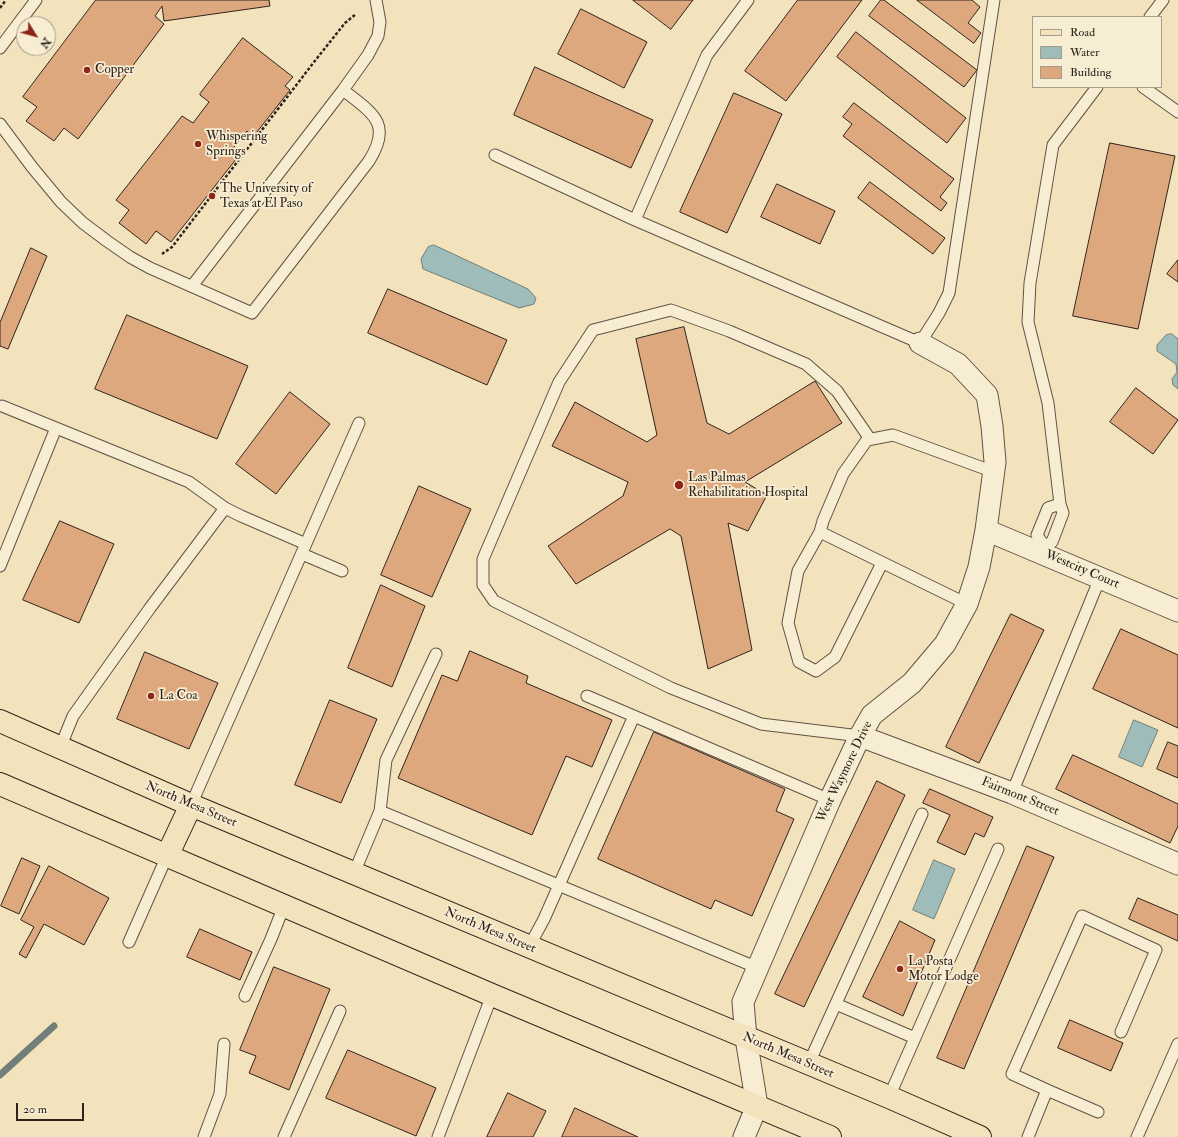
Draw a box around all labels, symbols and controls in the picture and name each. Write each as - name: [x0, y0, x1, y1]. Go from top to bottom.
- north arrow: [16, 16, 56, 56]
- legend: [1032, 16, 1162, 88]
- text: Road: [1070, 25, 1095, 40]
- text: N: [37, 35, 53, 51]
- text: Water: [1070, 45, 1099, 60]
- place label: Copper: [95, 62, 134, 78]
- marker: Copper: [82, 65, 92, 75]
- text: Building: [1070, 65, 1111, 80]
- place label: Whispering Springs: [206, 129, 268, 160]
- marker: Whispering Springs: [193, 139, 203, 149]
- place label: The University of Texas at El Paso: [220, 181, 312, 212]
- marker: The University of Texas at El Paso: [207, 191, 217, 201]
- place label: Las Palmas Rehabilitation Hospital: [688, 470, 808, 501]
- marker: Las Palmas Rehabilitation Hospital: [673, 479, 685, 491]
- street label: Westcity Court: [1043, 547, 1121, 593]
- place label: La Coa: [159, 688, 198, 704]
- marker: La Coa: [146, 691, 156, 701]
- street label: West Waymore Drive: [814, 719, 876, 825]
- street label: Fairmont Street: [979, 774, 1061, 820]
- street label: North Mesa Street: [143, 779, 239, 831]
- street label: North Mesa Street: [442, 905, 538, 957]
- place label: La Posta Motor Lodge: [908, 954, 979, 985]
- marker: La Posta Motor Lodge: [895, 964, 905, 974]
- street label: North Mesa Street: [740, 1030, 836, 1082]
- scale bar: [18, 1095, 86, 1121]
- text: 20 m: [23, 1102, 47, 1117]

